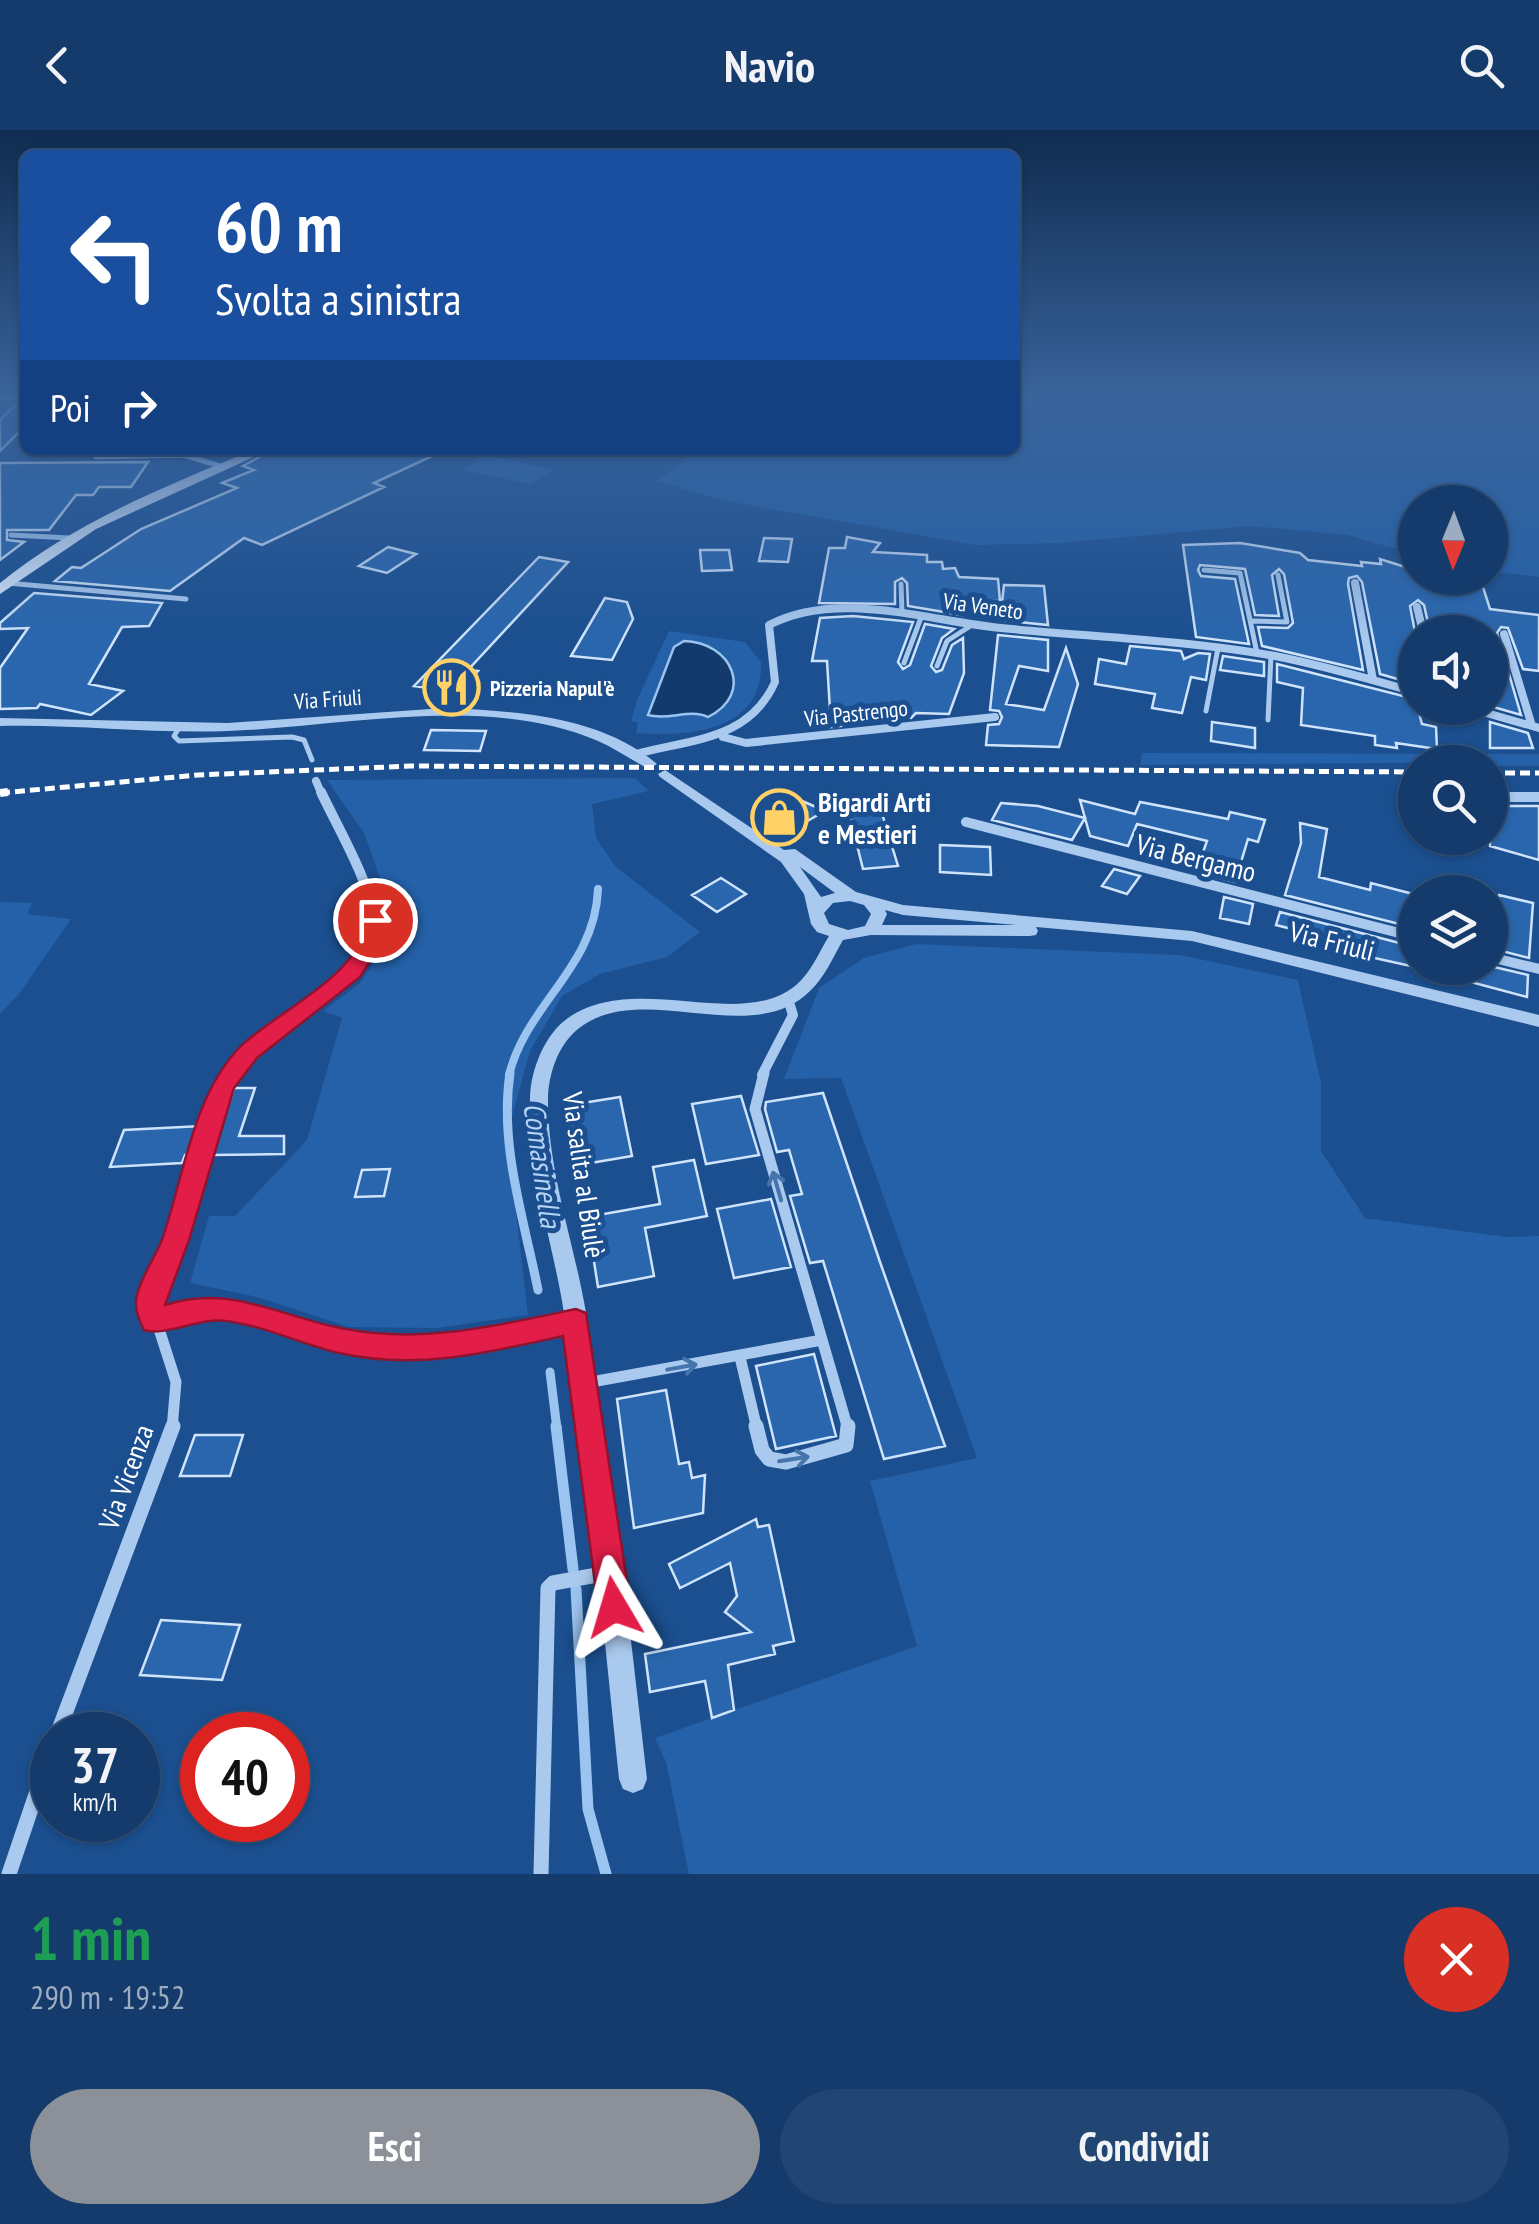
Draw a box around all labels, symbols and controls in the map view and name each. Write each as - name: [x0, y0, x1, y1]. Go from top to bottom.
- text: Navio: [724, 36, 815, 94]
- icon: back: [30, 38, 85, 93]
- icon: search: [1454, 38, 1509, 93]
- text: 60 m: [215, 181, 343, 271]
- icon: left: [50, 190, 180, 320]
- text: Svolta a sinistra: [215, 269, 462, 327]
- icon: right: [111, 380, 166, 435]
- text: Poi: [50, 383, 91, 432]
- north arrow: [1398, 485, 1508, 595]
- map controls: [1398, 485, 1508, 985]
- street label: Via Veneto: [940, 586, 1025, 625]
- button: sound: [1398, 615, 1508, 725]
- restaurant icon: Pizzeria Napul'è: [421, 658, 481, 718]
- place label: Pizzeria Napul'è: [490, 674, 615, 702]
- street label: Via Friuli: [292, 683, 363, 715]
- street label: Via Pastrengo: [802, 694, 909, 732]
- button: search: [1398, 745, 1508, 855]
- place label: Bigardi Arti e Mestieri: [818, 783, 931, 852]
- shop icon: Bigardi Arti e Mestieri: [749, 788, 809, 848]
- street label: Via Bergamo: [1131, 825, 1260, 890]
- button: layers: [1398, 875, 1508, 985]
- pin: [333, 878, 418, 963]
- icon: arrive: [348, 893, 403, 948]
- street label: Via Friuli: [1285, 912, 1378, 969]
- street label: Via salita al Biulè: [554, 1088, 614, 1260]
- water label: Comasinella: [515, 1100, 572, 1232]
- one-way arrow: [767, 1171, 785, 1202]
- one-way arrow: [665, 1357, 697, 1376]
- street label: Via Vicenza: [89, 1419, 162, 1535]
- one-way arrow: [777, 1449, 810, 1467]
- position arrow: [562, 1555, 666, 1659]
- speed limit sign: 40: [180, 1712, 310, 1842]
- text: 37: [71, 1732, 119, 1797]
- text: km/h: [73, 1786, 117, 1818]
- text: 1 min: [30, 1899, 151, 1977]
- button: close: [1404, 1907, 1509, 2012]
- text: 290 m · 19:52: [30, 1976, 185, 2018]
- button: Esci: [30, 2089, 760, 2204]
- button: Condividi: [780, 2089, 1509, 2204]

